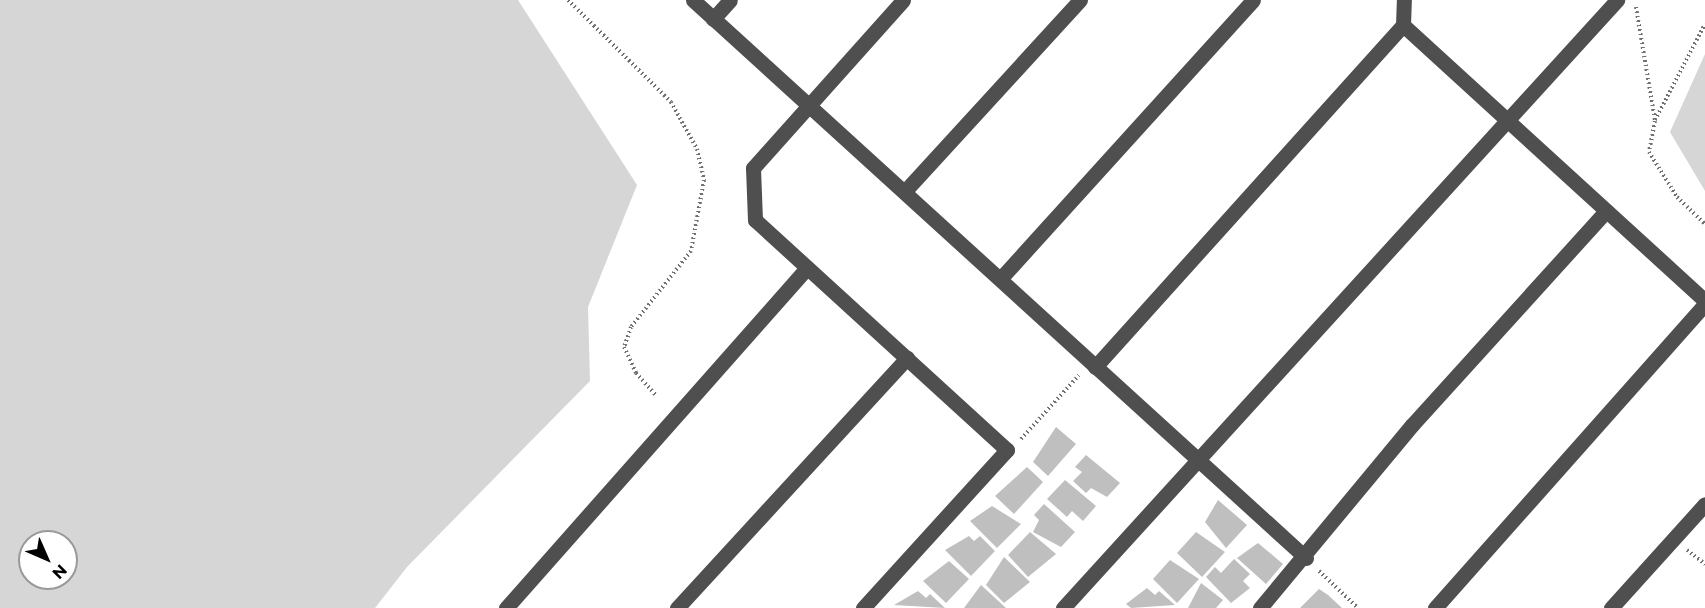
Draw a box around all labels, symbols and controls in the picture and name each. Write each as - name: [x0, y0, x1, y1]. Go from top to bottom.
- north arrow: [18, 530, 78, 590]
- text: N: [48, 560, 71, 583]

